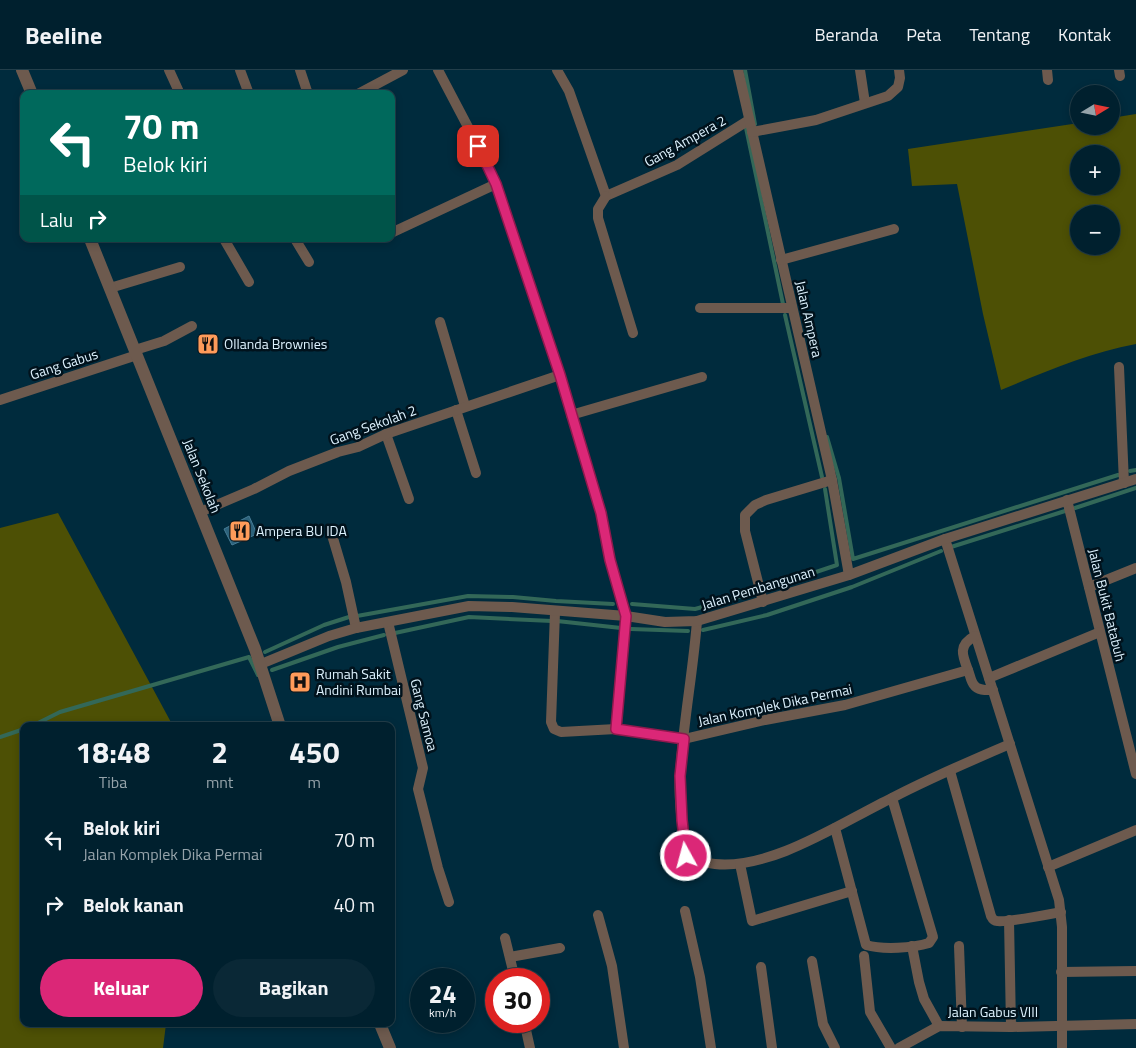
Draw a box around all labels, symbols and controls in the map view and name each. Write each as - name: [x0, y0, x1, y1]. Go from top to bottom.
- text: Beeline: [25, 17, 102, 53]
- text: Beranda: [815, 21, 878, 48]
- text: Peta: [906, 21, 941, 48]
- text: Tentang: [969, 21, 1030, 48]
- text: Kontak: [1058, 21, 1111, 48]
- north arrow: [1070, 85, 1120, 135]
- map controls: [1070, 85, 1120, 255]
- text: 70 m: [123, 99, 199, 153]
- street label: Gang Ampera 2: [640, 109, 730, 172]
- icon: left: [40, 110, 105, 175]
- pin: [457, 125, 499, 167]
- icon: arrive: [464, 132, 492, 160]
- button: +: [1070, 145, 1120, 195]
- text: Belok kiri: [123, 147, 208, 181]
- text: Lalu: [40, 205, 73, 234]
- icon: right: [83, 205, 111, 233]
- button: −: [1070, 205, 1120, 255]
- street label: Jalan Ampera: [790, 278, 829, 359]
- restaurant icon: Ollanda Brownies: [196, 332, 220, 356]
- place label: Ollanda Brownies: [224, 333, 327, 354]
- street label: Gang Gabus: [27, 343, 101, 384]
- street label: Gang Sekolah 2: [327, 399, 419, 450]
- street label: Jalan Sekolah: [178, 436, 227, 516]
- restaurant icon: Ampera BU IDA: [228, 519, 252, 543]
- place label: Ampera BU IDA: [256, 520, 347, 541]
- street label: Jalan Bukit Batabuh: [1083, 546, 1132, 664]
- street label: Jalan Pembangunan: [699, 560, 817, 615]
- place label: Rumah Sakit Andini Rumbai: [316, 663, 401, 700]
- hospital icon: Rumah Sakit Andini Rumbai: [288, 670, 312, 694]
- street label: Gang Samoa: [405, 676, 444, 753]
- street label: Jalan Komplek Dika Permai: [696, 678, 854, 731]
- text: 18:48: [76, 729, 150, 775]
- text: 2: [211, 729, 228, 775]
- text: 450: [289, 729, 339, 775]
- text: Tiba: [99, 770, 127, 794]
- text: mnt: [206, 770, 234, 794]
- text: m: [308, 770, 321, 794]
- text: Belok kiri: [83, 813, 160, 842]
- text: 70 m: [334, 825, 375, 854]
- icon: left: [40, 826, 68, 854]
- position arrow: [659, 829, 711, 881]
- text: Jalan Komplek Dika Permai: [83, 842, 262, 866]
- text: Belok kanan: [83, 890, 184, 919]
- text: 40 m: [334, 890, 375, 919]
- icon: right: [40, 891, 68, 919]
- button: Keluar: [40, 959, 203, 1017]
- button: Bagikan: [213, 959, 375, 1017]
- speed limit sign: 30: [485, 968, 550, 1033]
- text: 24: [428, 975, 457, 1013]
- street label: Jalan Gabus VIII: [948, 1001, 1038, 1022]
- text: km/h: [429, 1003, 456, 1022]

